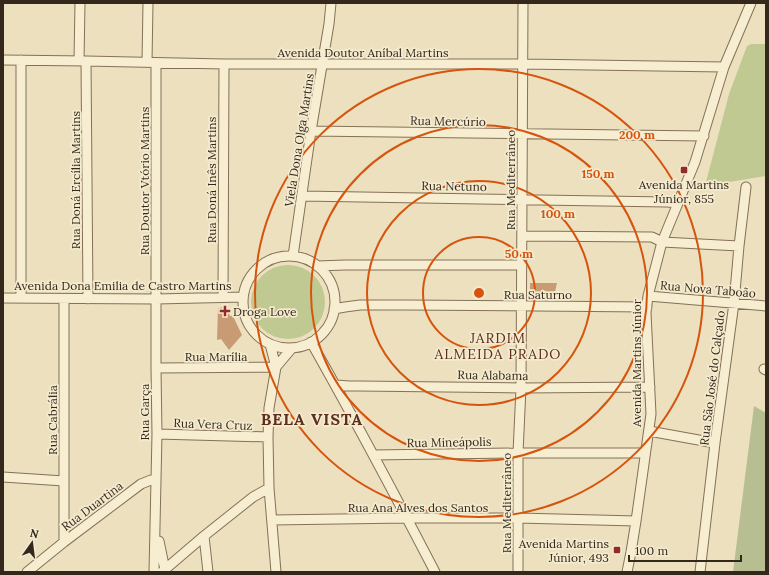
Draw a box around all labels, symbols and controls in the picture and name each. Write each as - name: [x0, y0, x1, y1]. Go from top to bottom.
- street label: Avenida Doutor Aníbal Martins: [276, 45, 449, 60]
- street label: Viela Dona Olga Martins: [281, 72, 317, 209]
- street label: Rua Doutor Vtório Martins: [137, 106, 152, 255]
- street label: Rua Doná Ercília Martins: [68, 110, 83, 249]
- street label: Rua Mercúrio: [410, 113, 486, 129]
- street label: Rua Doná Inês Martins: [204, 116, 219, 243]
- text: 200 m: [619, 127, 655, 142]
- street label: Rua Mediterrâneo: [503, 130, 518, 230]
- marker: Avenida Martins Júnior, 855: [679, 165, 689, 175]
- text: 150 m: [581, 166, 615, 181]
- place label: Avenida Martins Júnior, 855: [638, 177, 730, 206]
- street label: Rua Netuno: [421, 178, 487, 194]
- text: 100 m: [541, 206, 575, 221]
- text: 50 m: [505, 246, 533, 261]
- street label: Rua Nova Taboão: [659, 277, 757, 301]
- street label: Avenida Dona Emilia de Castro Martins: [13, 278, 232, 293]
- centre of rings: [472, 286, 486, 300]
- street label: Rua Saturno: [504, 287, 572, 302]
- street label: Avenida Martins Júnior: [629, 298, 644, 428]
- place label: Droga Love: [233, 304, 297, 319]
- marker: Droga Love: [220, 306, 230, 316]
- street label: Rua São José do Calçado: [696, 310, 728, 446]
- district label: JARDIM ALMEIDA PRADO: [434, 329, 561, 363]
- street label: Rua Marília: [185, 349, 247, 364]
- street label: Rua Alabama: [457, 367, 529, 383]
- street label: Rua Garça: [137, 383, 152, 441]
- street label: Rua Cabrália: [45, 385, 60, 455]
- district label: BELA VISTA: [261, 409, 363, 429]
- street label: Rua Vera Cruz: [173, 415, 253, 433]
- street label: Rua Mineápolis: [406, 434, 492, 450]
- street label: Rua Mediterrâneo: [499, 453, 514, 553]
- street label: Rua Duartina: [58, 478, 126, 534]
- street label: Rua Ana Alves dos Santos: [348, 500, 489, 515]
- north arrow: [12, 523, 52, 563]
- text: N: [29, 525, 41, 541]
- place label: Avenida Martins Júnior, 493: [518, 536, 609, 565]
- scale bar: [629, 537, 741, 563]
- text: 100 m: [635, 543, 668, 558]
- marker: Avenida Martins Júnior, 493: [612, 545, 622, 555]

